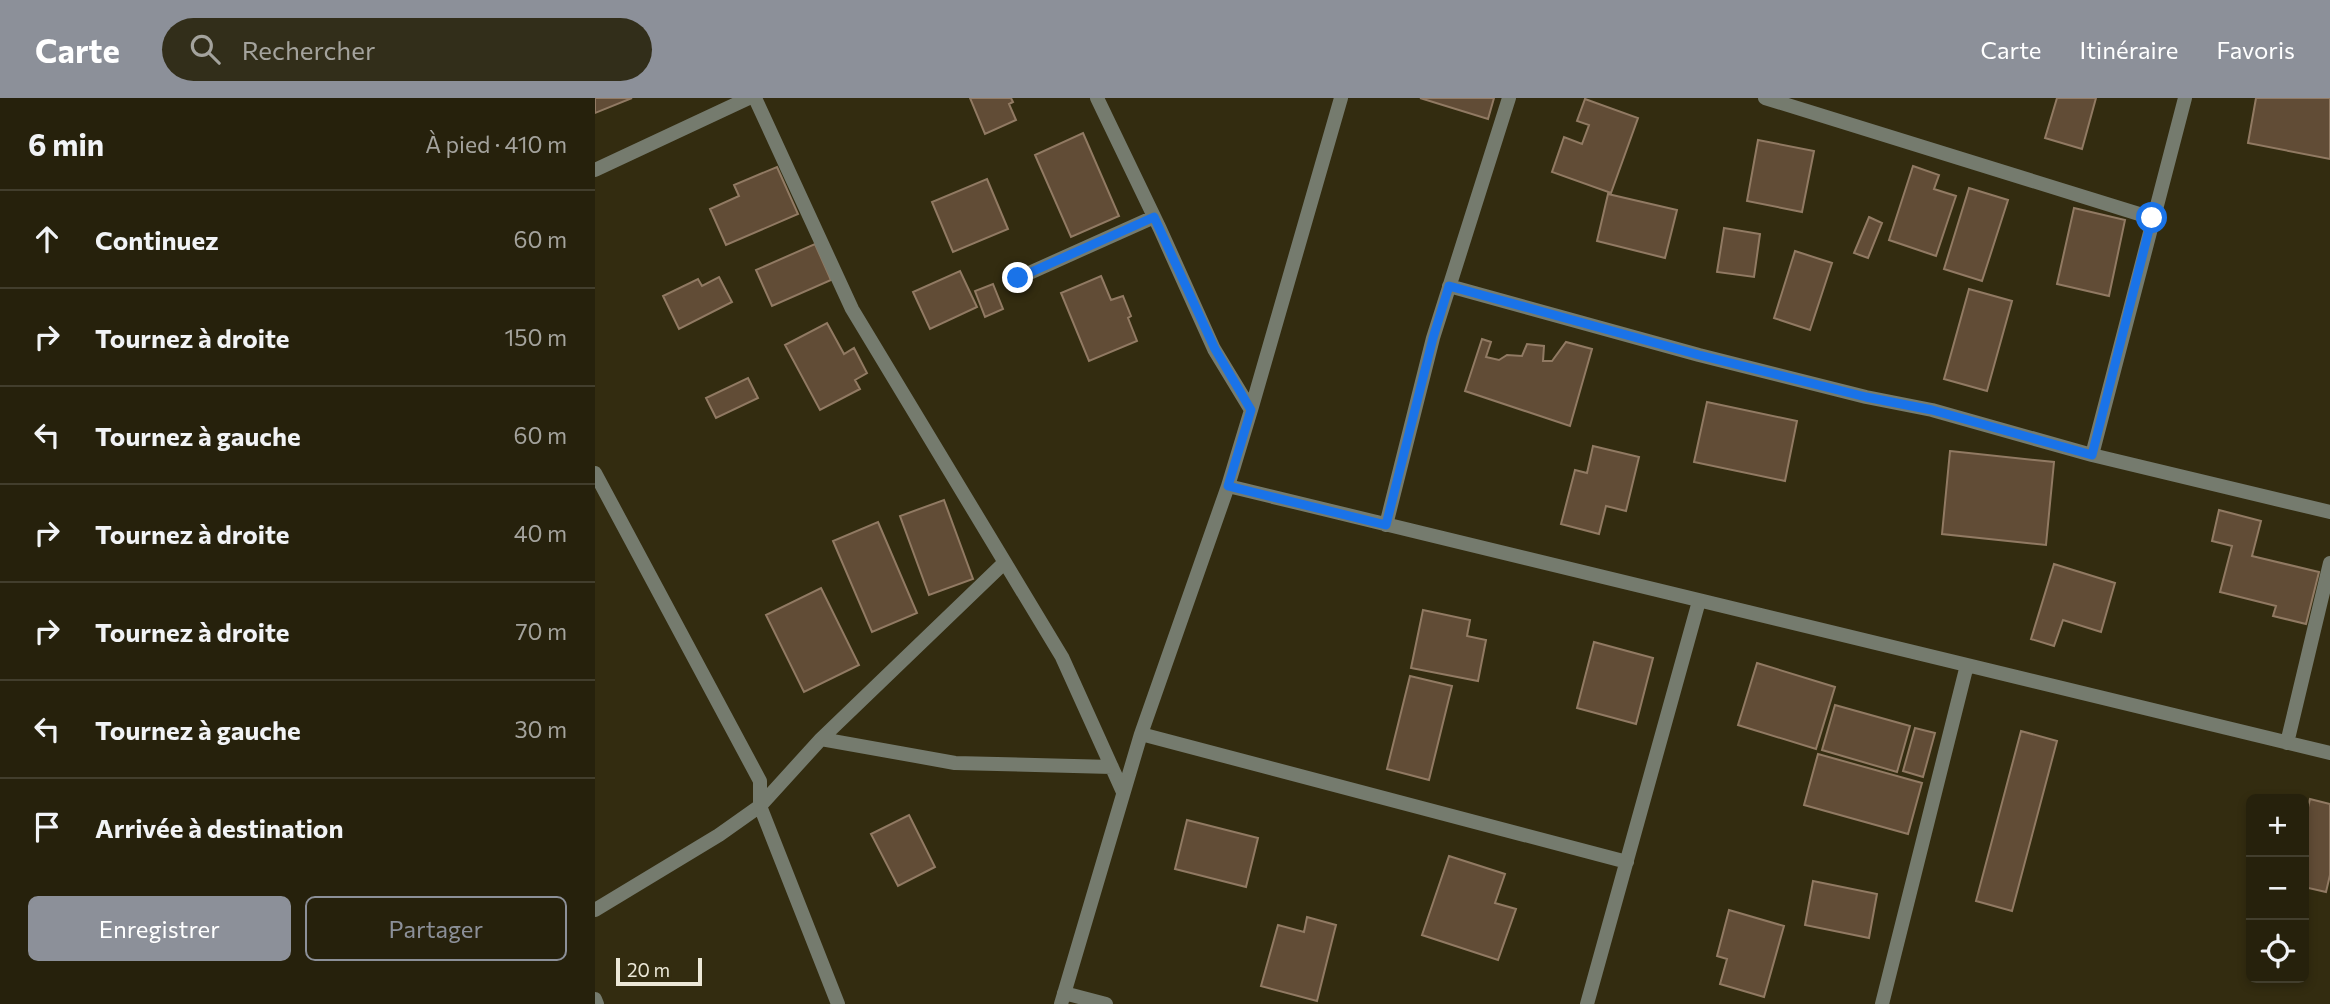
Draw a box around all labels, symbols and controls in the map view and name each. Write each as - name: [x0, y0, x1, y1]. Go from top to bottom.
- search box: [162, 18, 652, 81]
- text: Carte: [35, 29, 120, 70]
- icon: search: [186, 30, 224, 68]
- text: Rechercher: [242, 34, 375, 65]
- text: Carte: [1981, 35, 2042, 64]
- text: Itinéraire: [2080, 35, 2179, 64]
- text: Favoris: [2217, 35, 2295, 64]
- text: 6 min: [28, 125, 104, 162]
- text: À pied · 410 m: [425, 130, 567, 158]
- route start: [2136, 202, 2167, 233]
- icon: ahead: [28, 220, 66, 258]
- text: Continuez: [95, 224, 219, 255]
- text: 60 m: [514, 225, 567, 253]
- route end: [1002, 262, 1033, 293]
- icon: right: [28, 318, 66, 356]
- text: Tournez à droite: [95, 322, 290, 353]
- text: 150 m: [504, 323, 567, 351]
- icon: left: [28, 416, 66, 454]
- text: Tournez à gauche: [95, 420, 301, 451]
- text: 60 m: [514, 421, 567, 449]
- icon: right: [28, 514, 66, 552]
- text: Tournez à droite: [95, 518, 290, 549]
- text: 40 m: [514, 519, 567, 547]
- icon: right: [28, 612, 66, 650]
- text: Tournez à droite: [95, 616, 290, 647]
- text: 70 m: [515, 617, 567, 645]
- icon: left: [28, 710, 66, 748]
- text: Tournez à gauche: [95, 714, 301, 745]
- text: 30 m: [514, 715, 567, 743]
- map controls: [2246, 794, 2309, 983]
- button: +: [2246, 794, 2309, 857]
- icon: arrive: [28, 808, 66, 846]
- text: Arrivée à destination: [95, 812, 343, 843]
- button: −: [2246, 857, 2309, 920]
- button: Enregistrer: [28, 896, 291, 961]
- button: Partager: [305, 896, 567, 961]
- button: locate: [2246, 920, 2309, 983]
- scale bar: [616, 955, 702, 987]
- text: 20 m: [627, 958, 670, 981]

